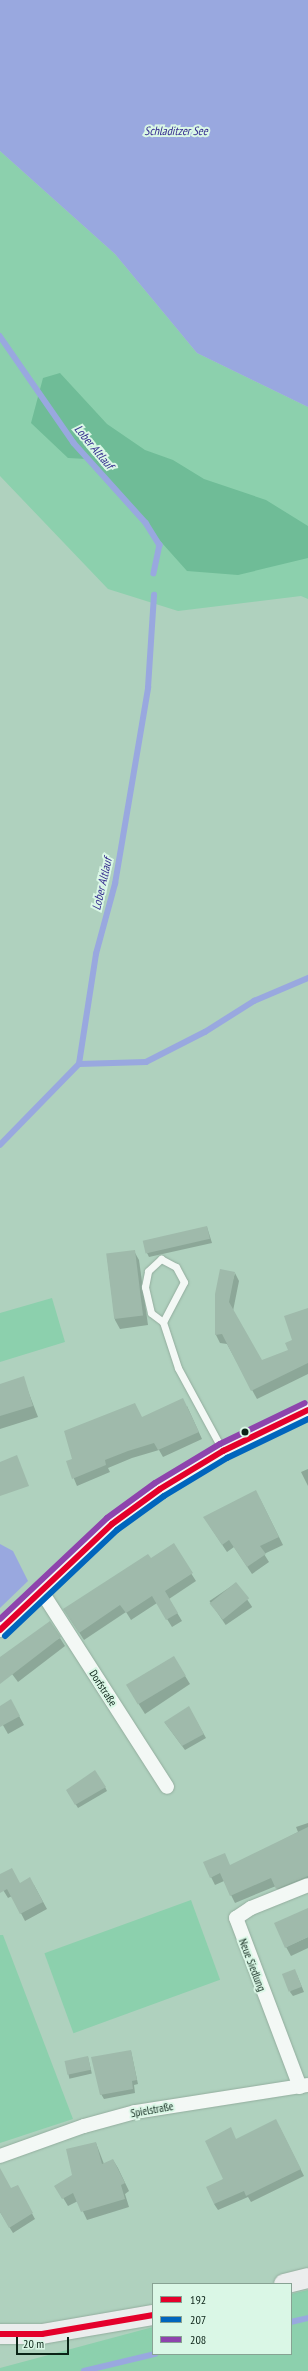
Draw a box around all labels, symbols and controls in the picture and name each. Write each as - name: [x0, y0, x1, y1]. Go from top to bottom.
- water label: Schladitzer See: [144, 124, 208, 138]
- water label: Lober Altlauf: [71, 422, 117, 472]
- water label: Lober Altlauf: [89, 856, 115, 912]
- unlabelled marker: [240, 1427, 250, 1437]
- street label: Dorfstraße: [86, 1667, 120, 1709]
- street label: Neue Siedlung: [236, 1937, 268, 1993]
- street label: Spielstraße: [130, 2100, 174, 2120]
- legend: [152, 2283, 292, 2355]
- text: 192: [190, 2292, 206, 2307]
- text: 207: [190, 2312, 206, 2327]
- scale bar: [18, 2329, 71, 2355]
- text: 208: [190, 2332, 206, 2347]
- text: 20 m: [23, 2336, 44, 2351]

